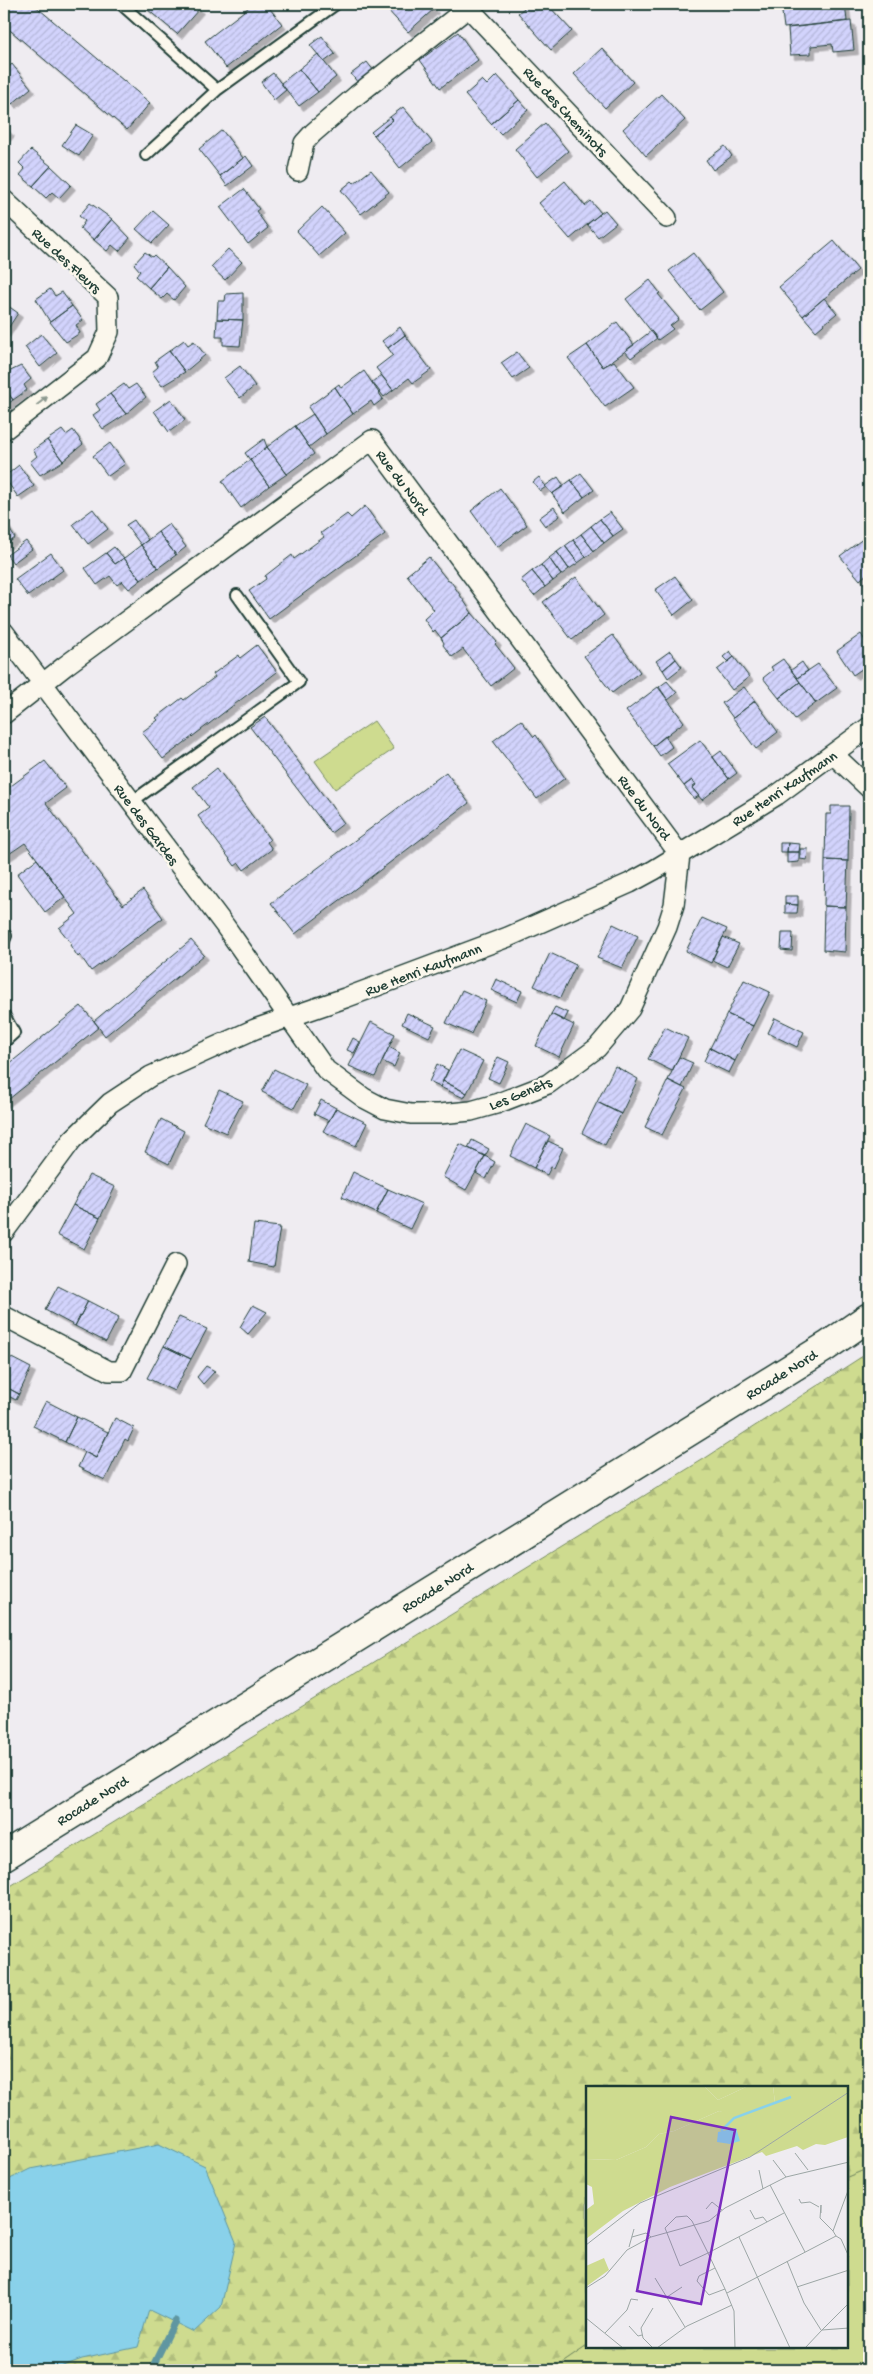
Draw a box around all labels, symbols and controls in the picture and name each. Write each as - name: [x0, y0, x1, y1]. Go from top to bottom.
- street label: Rue des Cheminots: [518, 64, 611, 161]
- street label: Rue des Fleurs: [27, 225, 104, 299]
- one-way arrow: [35, 395, 48, 406]
- street label: Rue du Nord: [371, 447, 433, 520]
- street label: Rue Henri Kaufmann: [729, 748, 841, 832]
- street label: Rue du Nord: [613, 772, 675, 845]
- street label: Rue des Gardes: [109, 781, 182, 870]
- street label: Rue Henri Kaufmann: [363, 940, 484, 1001]
- street label: Les Genêts: [487, 1074, 555, 1116]
- street label: Rocade Nord: [743, 1346, 822, 1405]
- street label: Rocade Nord: [399, 1559, 478, 1618]
- street label: Rocade Nord: [54, 1772, 133, 1831]
- inset map: [586, 2086, 848, 2349]

